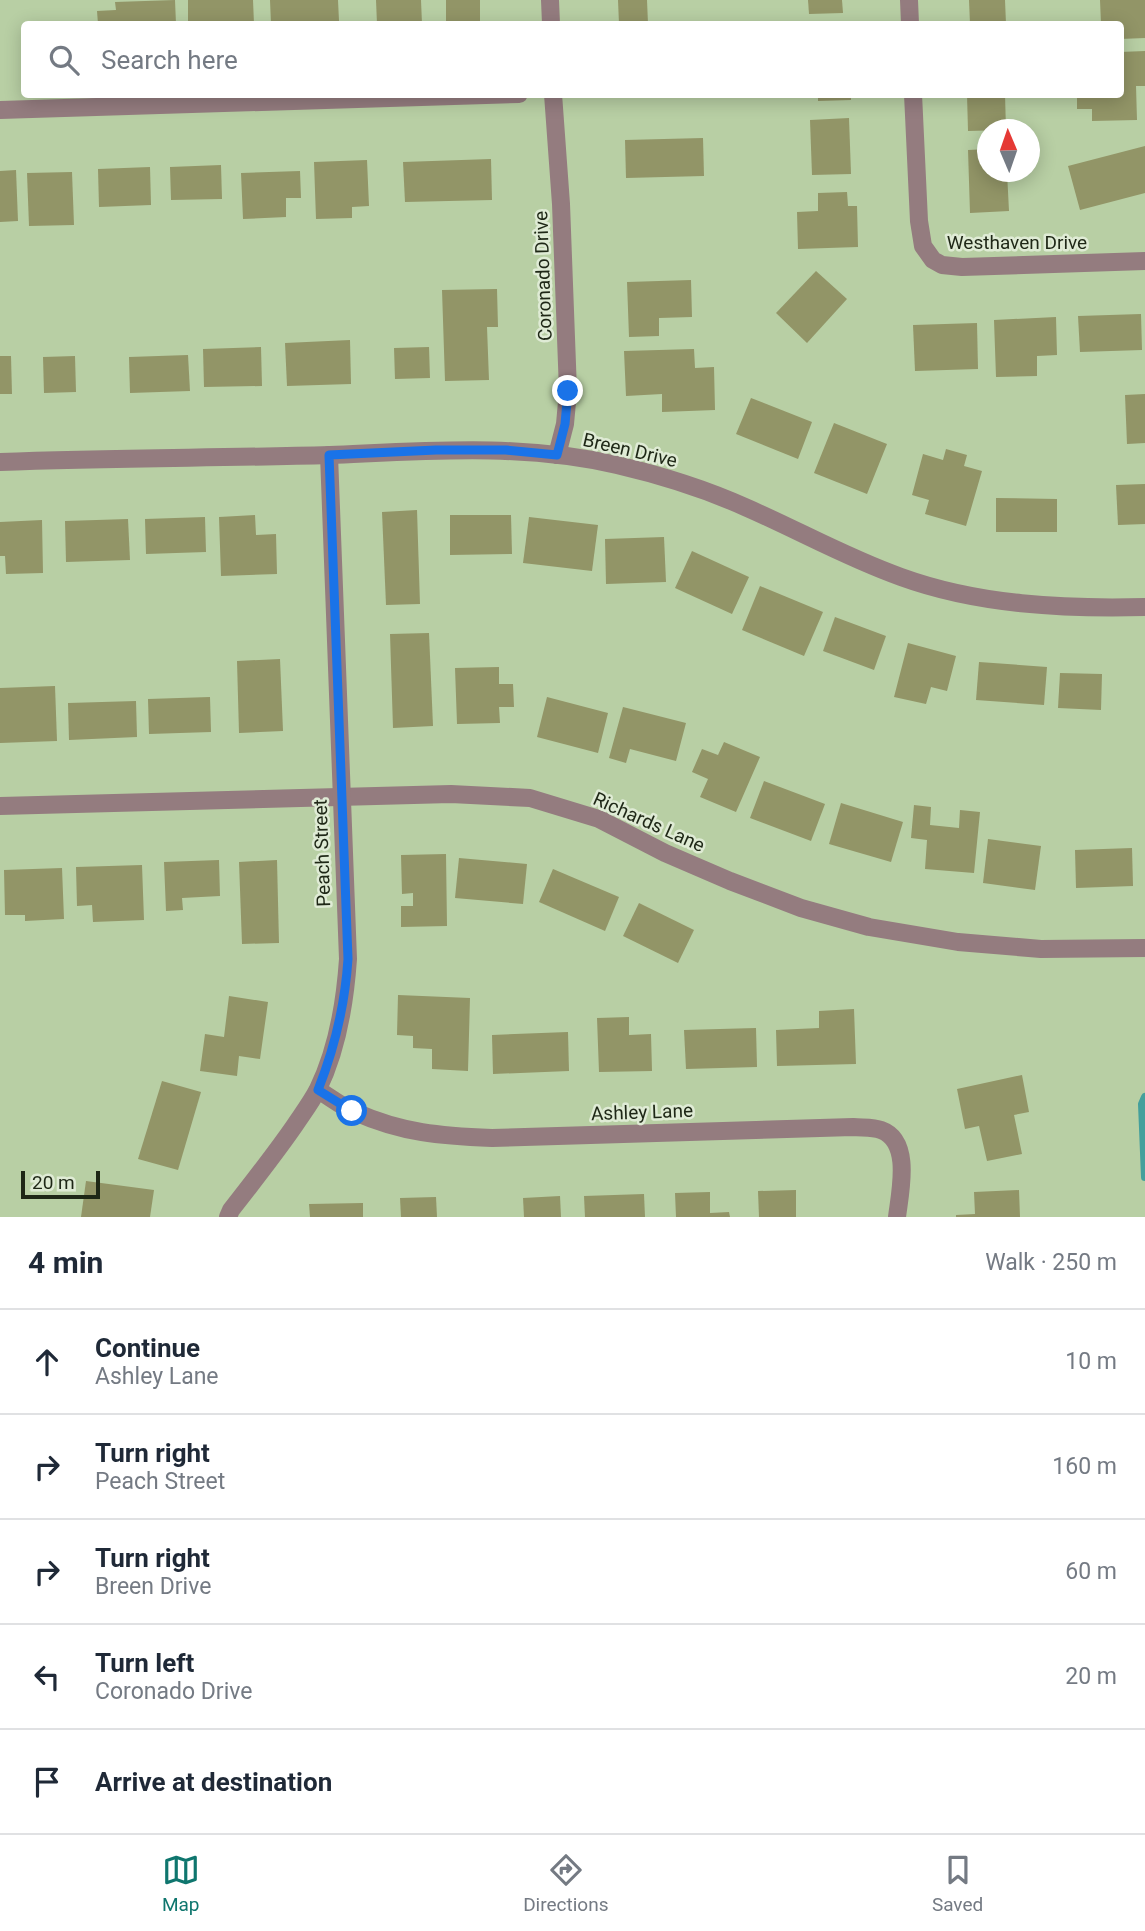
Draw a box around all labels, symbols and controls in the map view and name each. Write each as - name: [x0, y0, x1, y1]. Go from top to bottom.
- search box: [21, 21, 1124, 98]
- icon: search: [45, 41, 83, 79]
- text: Search here: [101, 45, 238, 75]
- north arrow: [977, 119, 1040, 182]
- street label: Coronado Drive: [529, 211, 557, 341]
- street label: Westhaven Drive: [947, 231, 1087, 254]
- route end: [552, 375, 583, 406]
- street label: Breen Drive: [581, 428, 679, 472]
- street label: Richards Lane: [590, 787, 708, 857]
- street label: Peach Street: [309, 799, 335, 907]
- route start: [336, 1095, 367, 1126]
- street label: Ashley Lane: [591, 1099, 693, 1125]
- scale bar: [21, 1168, 100, 1200]
- text: 20 m: [32, 1171, 75, 1194]
- text: 4 min: [28, 1245, 103, 1280]
- text: Walk · 250 m: [985, 1249, 1117, 1276]
- text: Continue: [95, 1333, 200, 1363]
- icon: ahead: [28, 1343, 66, 1381]
- text: 10 m: [1065, 1348, 1117, 1375]
- text: Ashley Lane: [95, 1363, 219, 1390]
- text: Turn right: [95, 1438, 210, 1468]
- icon: right: [28, 1448, 66, 1486]
- text: 160 m: [1052, 1453, 1117, 1480]
- text: Peach Street: [95, 1468, 225, 1495]
- text: Turn right: [95, 1543, 210, 1573]
- icon: right: [28, 1553, 66, 1591]
- text: 60 m: [1065, 1558, 1117, 1585]
- text: Breen Drive: [95, 1573, 211, 1600]
- text: Turn left: [95, 1648, 194, 1678]
- icon: left: [28, 1658, 66, 1696]
- text: 20 m: [1065, 1663, 1117, 1690]
- text: Coronado Drive: [95, 1678, 252, 1705]
- icon: arrive: [28, 1763, 66, 1801]
- text: Arrive at destination: [95, 1767, 332, 1797]
- tab: Map: [162, 1851, 200, 1916]
- tab: Directions: [523, 1851, 608, 1916]
- tab: Saved: [932, 1851, 983, 1916]

